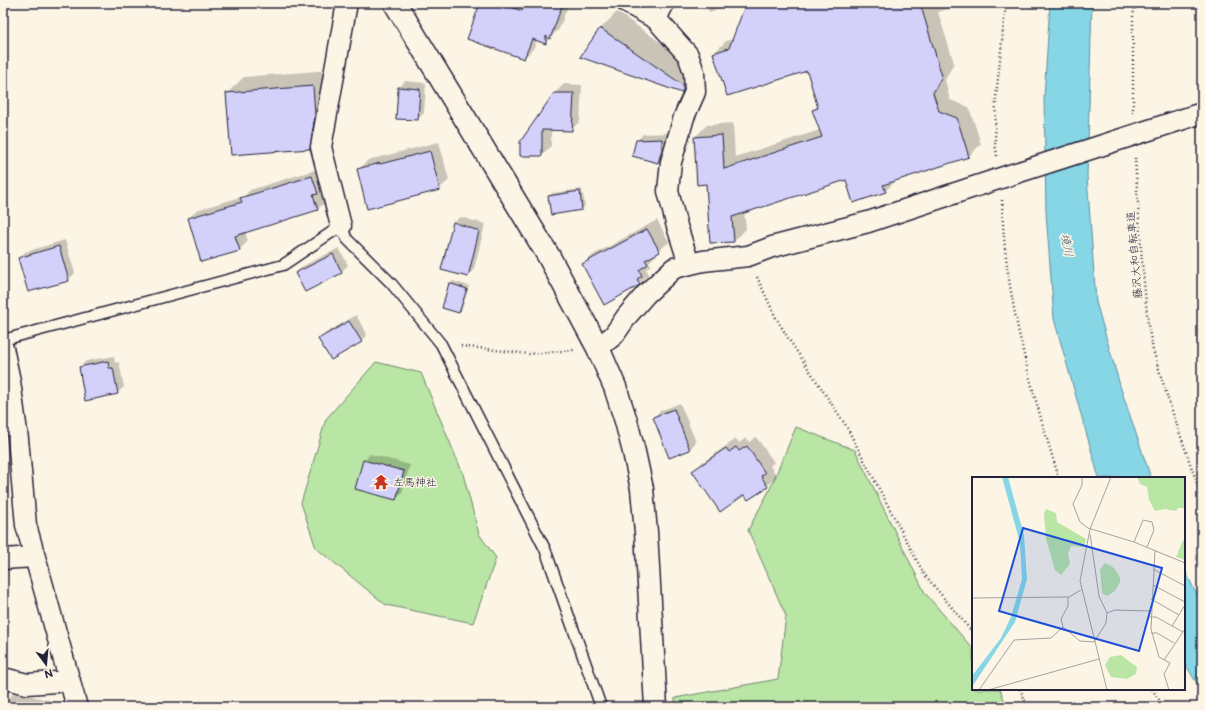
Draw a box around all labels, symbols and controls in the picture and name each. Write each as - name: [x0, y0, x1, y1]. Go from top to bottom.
- street label: 藤沢大和自転車道: [1124, 211, 1145, 299]
- water label: 境川: [1057, 232, 1076, 258]
- temple icon: 左馬神社: [372, 473, 390, 491]
- place label: 左馬神社: [393, 476, 437, 489]
- inset map: [972, 477, 1185, 690]
- north arrow: [26, 644, 66, 684]
- text: N: [43, 666, 54, 681]

